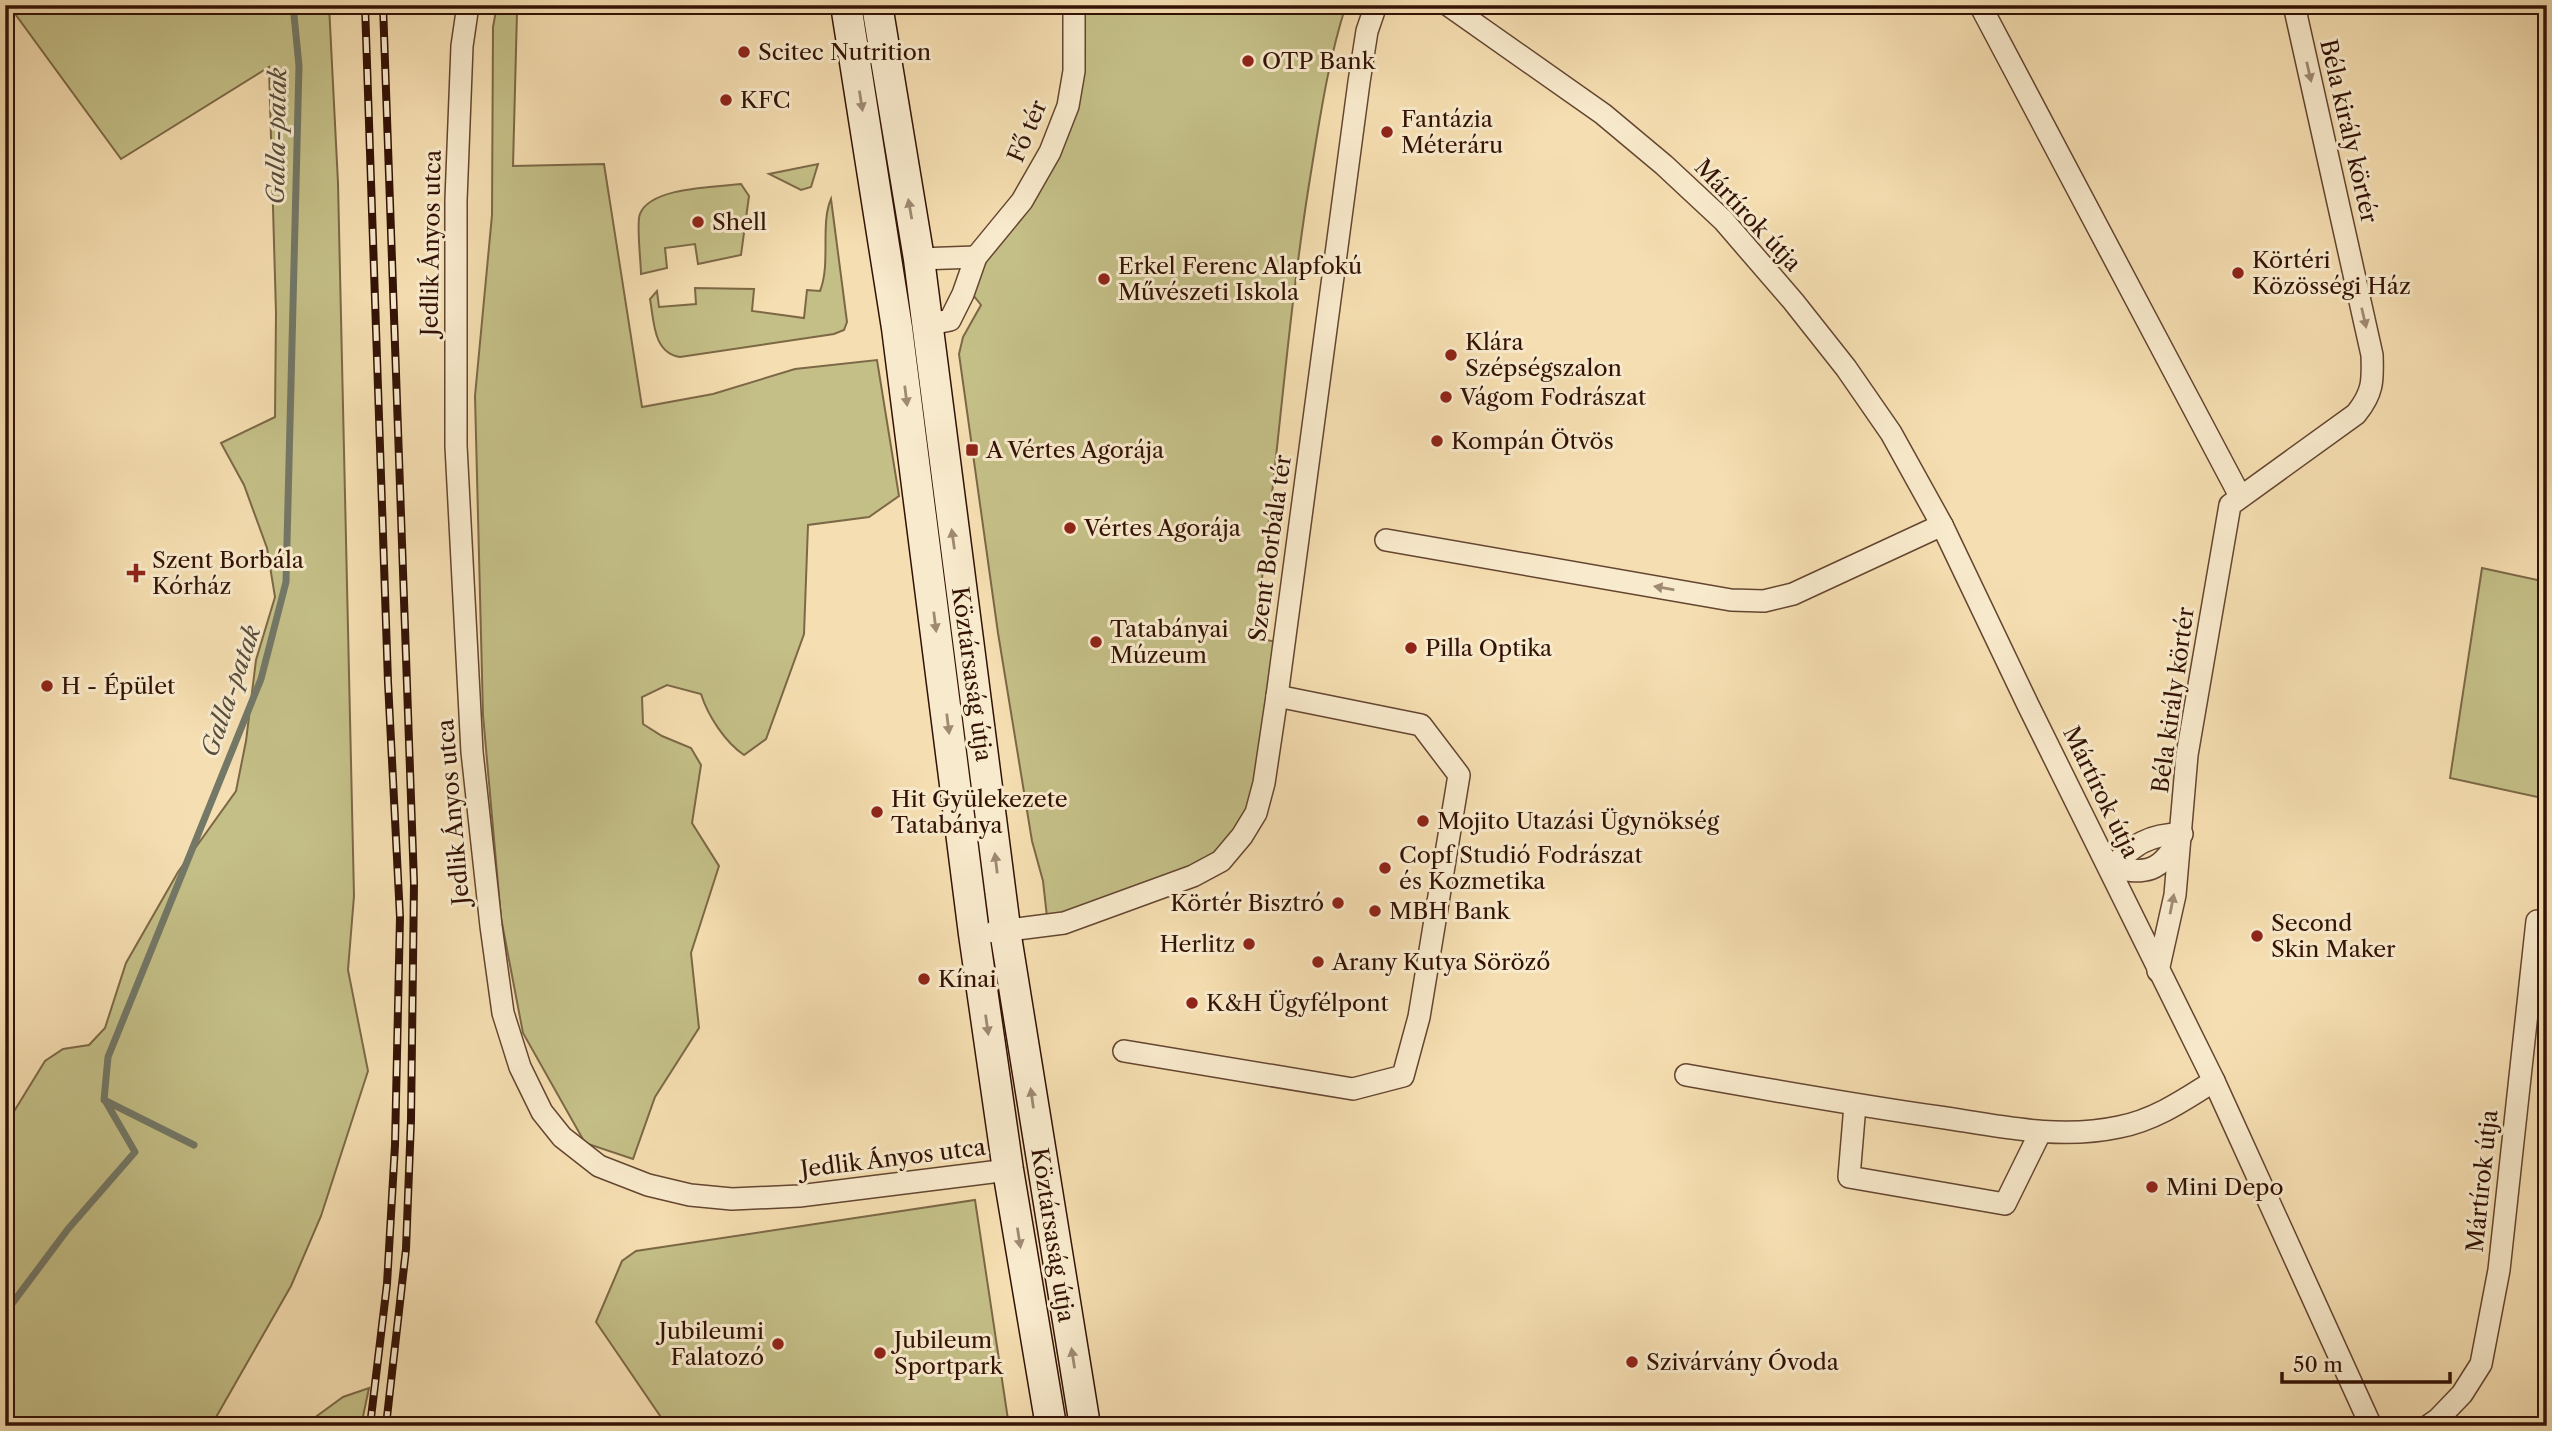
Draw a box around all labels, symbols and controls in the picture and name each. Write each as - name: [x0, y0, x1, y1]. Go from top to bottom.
- street label: Béla király körtér: [2314, 36, 2384, 226]
- place label: Scitec Nutrition: [758, 38, 931, 66]
- marker: Scitec Nutrition: [736, 44, 752, 60]
- place label: OTP Bank: [1262, 47, 1377, 75]
- marker: OTP Bank: [1240, 53, 1256, 69]
- one-way arrow: [2303, 61, 2314, 83]
- water label: Galla-patak: [261, 67, 292, 205]
- place label: KFC: [740, 86, 791, 114]
- one-way arrow: [855, 91, 866, 113]
- marker: KFC: [718, 92, 734, 108]
- street label: Fő tér: [1001, 95, 1053, 166]
- place label: Fantázia Méteráru: [1401, 105, 1503, 159]
- marker: Fantázia Méteráru: [1379, 124, 1395, 140]
- street label: Jedlik Ányos utca: [415, 149, 447, 339]
- street label: Mártírok útja: [1689, 153, 1808, 277]
- one-way arrow: [904, 198, 915, 220]
- place label: Shell: [712, 208, 767, 236]
- marker: Shell: [690, 214, 706, 230]
- place label: Körtéri Közösségi Ház: [2252, 246, 2411, 300]
- place label: Erkel Ferenc Alapfokú Művészeti Iskola: [1118, 252, 1362, 306]
- marker: Körtéri Közösségi Ház: [2230, 265, 2246, 281]
- marker: Erkel Ferenc Alapfokú Művészeti Iskola: [1096, 271, 1112, 287]
- one-way arrow: [2359, 307, 2370, 329]
- place label: Klára Szépségszalon: [1465, 328, 1622, 382]
- marker: Klára Szépségszalon: [1443, 347, 1459, 363]
- place label: Vágom Fodrászat: [1459, 383, 1646, 411]
- one-way arrow: [900, 385, 911, 407]
- marker: Vágom Fodrászat: [1438, 389, 1454, 405]
- place label: Kompán Ötvös: [1451, 427, 1614, 455]
- marker: Kompán Ötvös: [1429, 433, 1445, 449]
- place label: A Vértes Agorája: [985, 436, 1165, 464]
- marker: A Vértes Agorája: [964, 442, 980, 458]
- street label: Szent Borbála tér: [1243, 452, 1297, 643]
- place label: Vértes Agorája: [1083, 514, 1242, 542]
- marker: Vértes Agorája: [1062, 520, 1078, 536]
- one-way arrow: [948, 527, 959, 549]
- place label: Szent Borbála Kórház: [152, 546, 305, 600]
- marker: Szent Borbála Kórház: [126, 563, 146, 583]
- one-way arrow: [1653, 582, 1675, 593]
- street label: Köztársaság útja: [946, 585, 998, 764]
- street label: Béla király körtér: [2146, 605, 2200, 795]
- one-way arrow: [930, 611, 941, 633]
- place label: Tatabányai Múzeum: [1110, 615, 1229, 669]
- water label: Galla-patak: [195, 621, 267, 760]
- marker: Tatabányai Múzeum: [1088, 634, 1104, 650]
- place label: Pilla Optika: [1425, 634, 1553, 662]
- marker: Pilla Optika: [1403, 640, 1419, 656]
- place label: H - Épület: [61, 672, 175, 700]
- marker: H - Épület: [39, 678, 55, 694]
- one-way arrow: [943, 713, 954, 735]
- street label: Jedlik Ányos utca: [431, 717, 475, 909]
- street label: Mártírok útja: [2057, 722, 2145, 863]
- place label: Hit Gyülekezete Tatabánya: [891, 785, 1068, 839]
- marker: Hit Gyülekezete Tatabánya: [869, 804, 885, 820]
- place label: Mojito Utazási Ügynökség: [1437, 807, 1720, 835]
- marker: Mojito Utazási Ügynökség: [1415, 813, 1431, 829]
- place label: Copf Studió Fodrászat és Kozmetika: [1399, 841, 1643, 895]
- one-way arrow: [991, 851, 1002, 873]
- marker: Copf Studió Fodrászat és Kozmetika: [1377, 860, 1393, 876]
- place label: Körtér Bisztró: [1170, 889, 1324, 917]
- one-way arrow: [2167, 893, 2178, 915]
- marker: Körtér Bisztró: [1330, 895, 1346, 911]
- place label: MBH Bank: [1389, 897, 1512, 925]
- marker: MBH Bank: [1367, 903, 1383, 919]
- place label: Second Skin Maker: [2271, 909, 2396, 963]
- marker: Second Skin Maker: [2249, 928, 2265, 944]
- place label: Herlitz: [1159, 930, 1235, 958]
- marker: Herlitz: [1241, 936, 1257, 952]
- place label: Arany Kutya Söröző: [1331, 948, 1550, 976]
- marker: Arany Kutya Söröző: [1310, 954, 1326, 970]
- place label: Kínai: [938, 965, 996, 993]
- marker: Kínai: [916, 971, 932, 987]
- place label: K&H Ügyfélpont: [1206, 989, 1389, 1017]
- marker: K&H Ügyfélpont: [1184, 995, 1200, 1011]
- one-way arrow: [982, 1015, 993, 1037]
- one-way arrow: [1026, 1087, 1037, 1109]
- street label: Mártírok útja: [2461, 1108, 2503, 1254]
- street label: Jedlik Ányos utca: [796, 1133, 988, 1184]
- street label: Köztársaság útja: [1025, 1146, 1081, 1325]
- place label: Mini Depo: [2166, 1173, 2284, 1201]
- marker: Mini Depo: [2144, 1179, 2160, 1195]
- one-way arrow: [1014, 1227, 1025, 1249]
- place label: Jubileumi Falatozó: [656, 1317, 764, 1371]
- place label: Jubileum Sportpark: [891, 1326, 1005, 1380]
- marker: Jubileumi Falatozó: [770, 1336, 786, 1352]
- scale bar: [2282, 1340, 2450, 1384]
- marker: Jubileum Sportpark: [872, 1345, 888, 1361]
- one-way arrow: [1067, 1347, 1078, 1369]
- place label: Szivárvány Óvoda: [1646, 1348, 1840, 1376]
- text: 50 m: [2293, 1352, 2343, 1377]
- marker: Szivárvány Óvoda: [1624, 1354, 1640, 1370]

